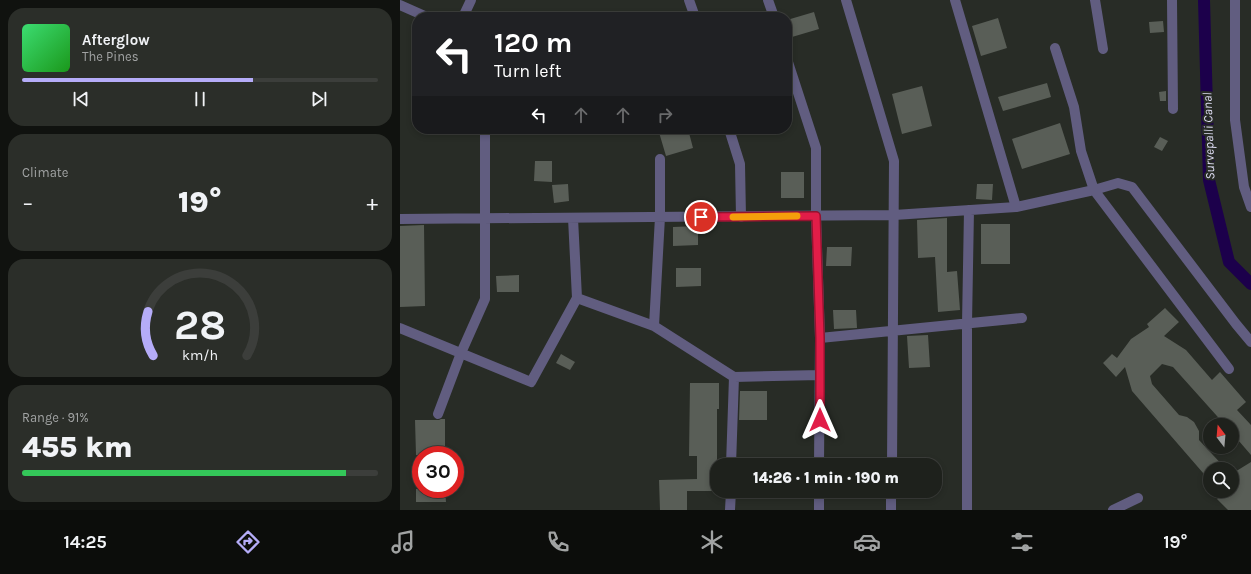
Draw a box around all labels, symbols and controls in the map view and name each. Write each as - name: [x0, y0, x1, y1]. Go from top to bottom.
- text: 120 m: [494, 26, 572, 59]
- icon: left: [428, 28, 480, 80]
- text: Afterglow: [82, 31, 150, 49]
- text: The Pines: [82, 49, 139, 64]
- text: Turn left: [494, 60, 562, 82]
- icon: previous: [70, 88, 92, 110]
- icon: pause: [189, 88, 211, 110]
- icon: next: [308, 88, 330, 110]
- water label: Survepalli Canal: [1199, 92, 1218, 180]
- icon: left: [528, 104, 550, 126]
- icon: ahead: [570, 104, 592, 126]
- icon: ahead: [612, 104, 634, 126]
- icon: right: [654, 104, 676, 126]
- text: Climate: [22, 165, 68, 180]
- text: 19°: [178, 184, 222, 220]
- text: −: [22, 190, 34, 216]
- text: +: [366, 190, 378, 216]
- pin: [684, 200, 718, 234]
- icon: arrive: [690, 206, 712, 228]
- text: 28: [174, 301, 226, 349]
- text: km/h: [182, 346, 218, 363]
- position arrow: [799, 399, 841, 441]
- text: Range · 91%: [22, 410, 89, 425]
- north arrow: [1203, 418, 1239, 454]
- map controls: [1203, 418, 1239, 498]
- text: 455 km: [22, 429, 133, 465]
- speed limit sign: 30: [412, 446, 464, 498]
- button: search: [1203, 462, 1239, 498]
- text: 14:26 · 1 min · 190 m: [753, 469, 899, 487]
- icon: directions: [234, 528, 262, 556]
- icon: music: [389, 528, 417, 556]
- icon: phone: [544, 528, 572, 556]
- icon: climate: [698, 528, 726, 556]
- icon: car: [853, 528, 881, 556]
- icon: filters: [1008, 528, 1036, 556]
- text: 14:25: [63, 531, 107, 553]
- text: 19°: [1163, 531, 1188, 553]

